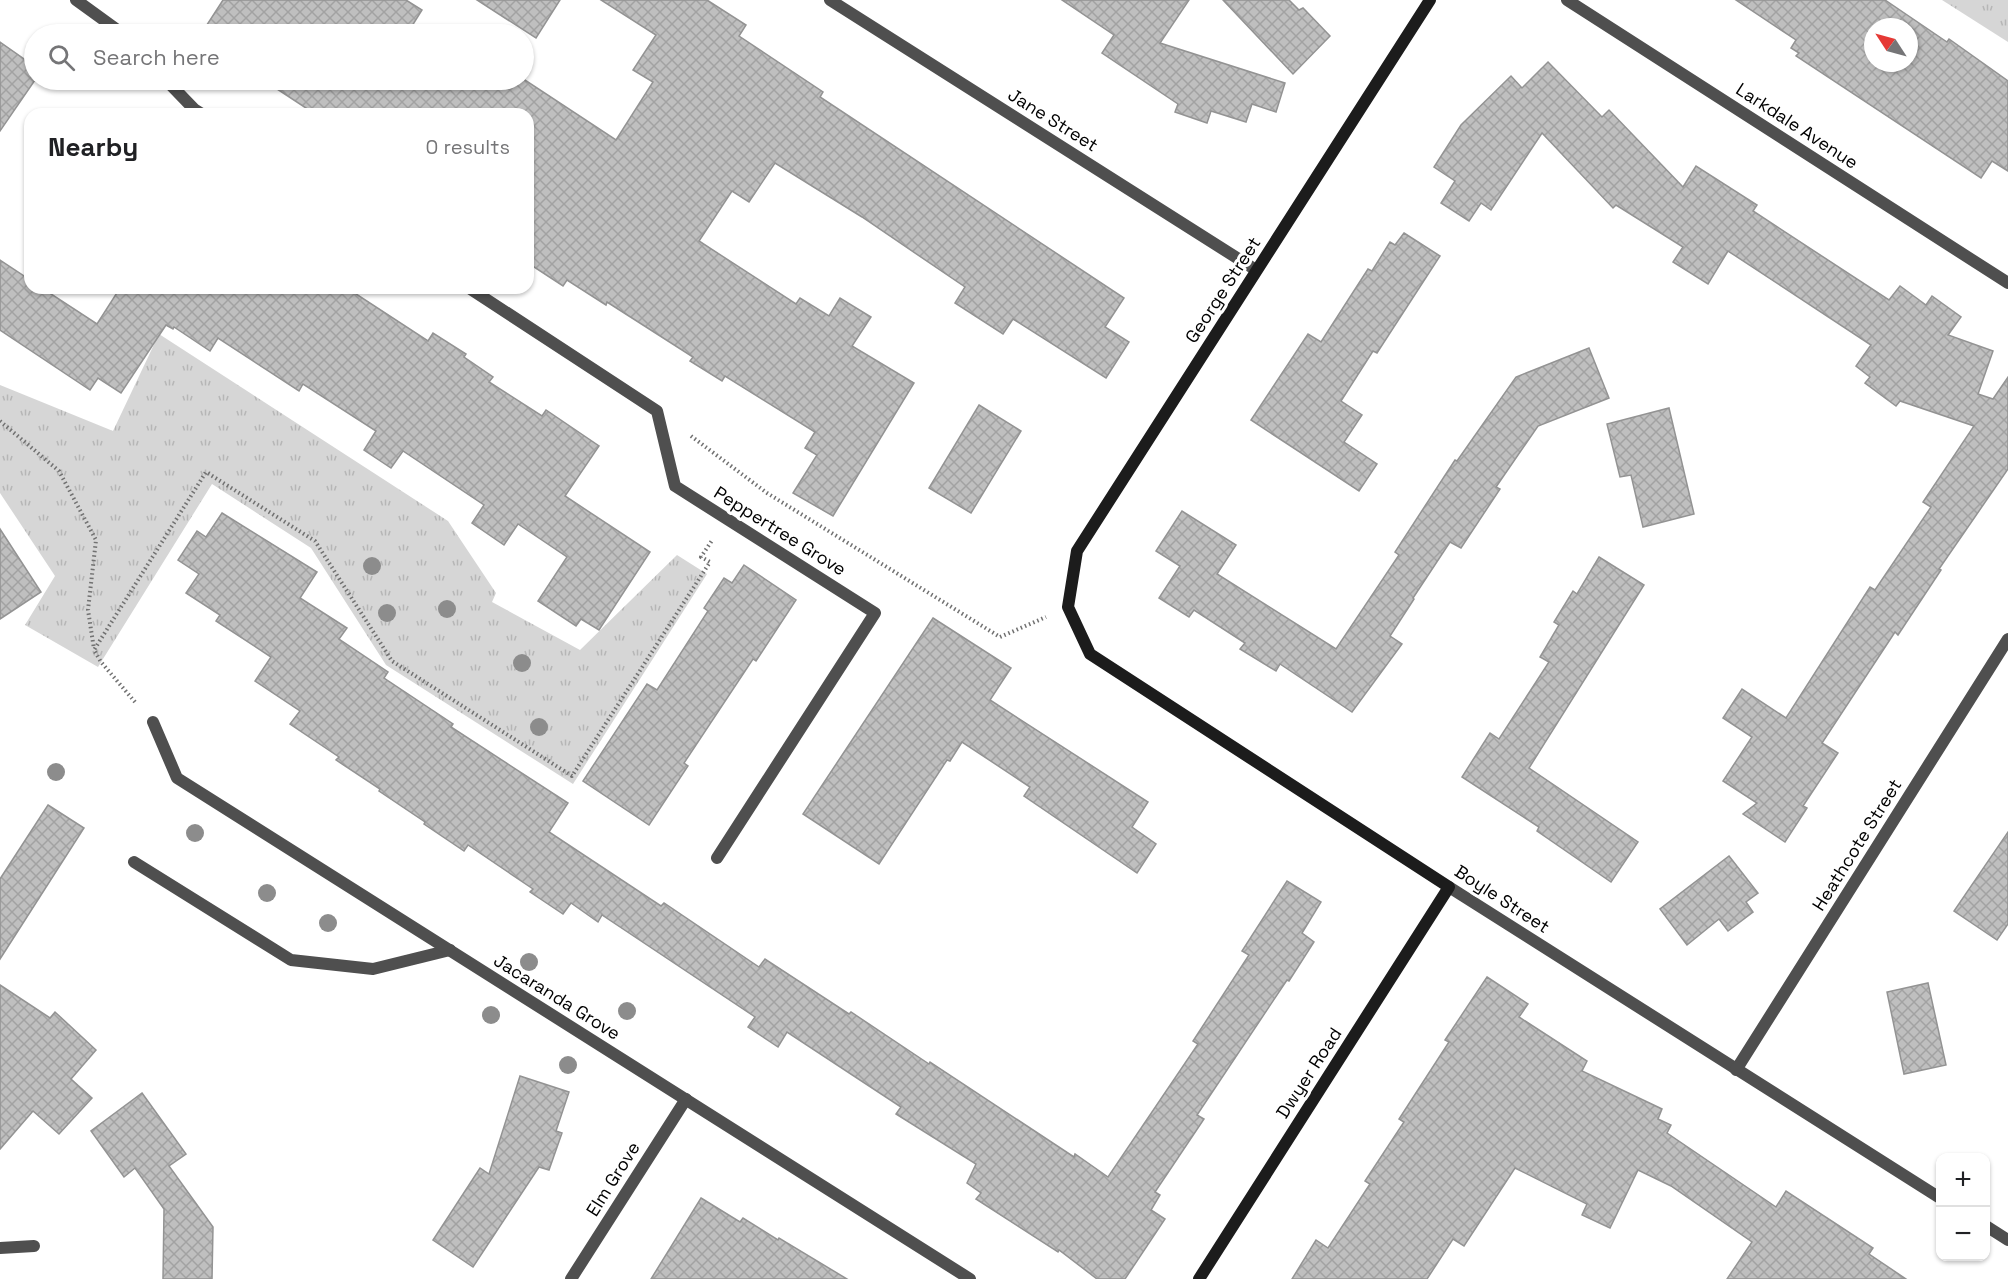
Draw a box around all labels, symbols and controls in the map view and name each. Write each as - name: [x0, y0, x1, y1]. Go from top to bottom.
- north arrow: [1864, 18, 1918, 72]
- search box: [24, 24, 534, 90]
- icon: search: [45, 41, 78, 74]
- text: Search here: [93, 43, 220, 71]
- street label: Larkdale Avenue: [1732, 78, 1863, 174]
- street label: Jane Street: [1004, 83, 1103, 156]
- text: Nearby: [48, 130, 138, 164]
- text: 0 results: [426, 134, 510, 160]
- street label: George Street: [1180, 232, 1265, 347]
- street label: Peppertree Grove: [710, 481, 851, 580]
- street label: Heathcote Street: [1807, 774, 1906, 915]
- street label: Boyle Street: [1450, 859, 1554, 938]
- street label: Jacaranda Grove: [490, 948, 625, 1045]
- street label: Dwyer Road: [1271, 1023, 1346, 1122]
- street label: Elm Grove: [581, 1137, 645, 1220]
- map controls: [1936, 1153, 1990, 1261]
- button: +: [1936, 1153, 1990, 1207]
- button: −: [1936, 1207, 1990, 1261]

